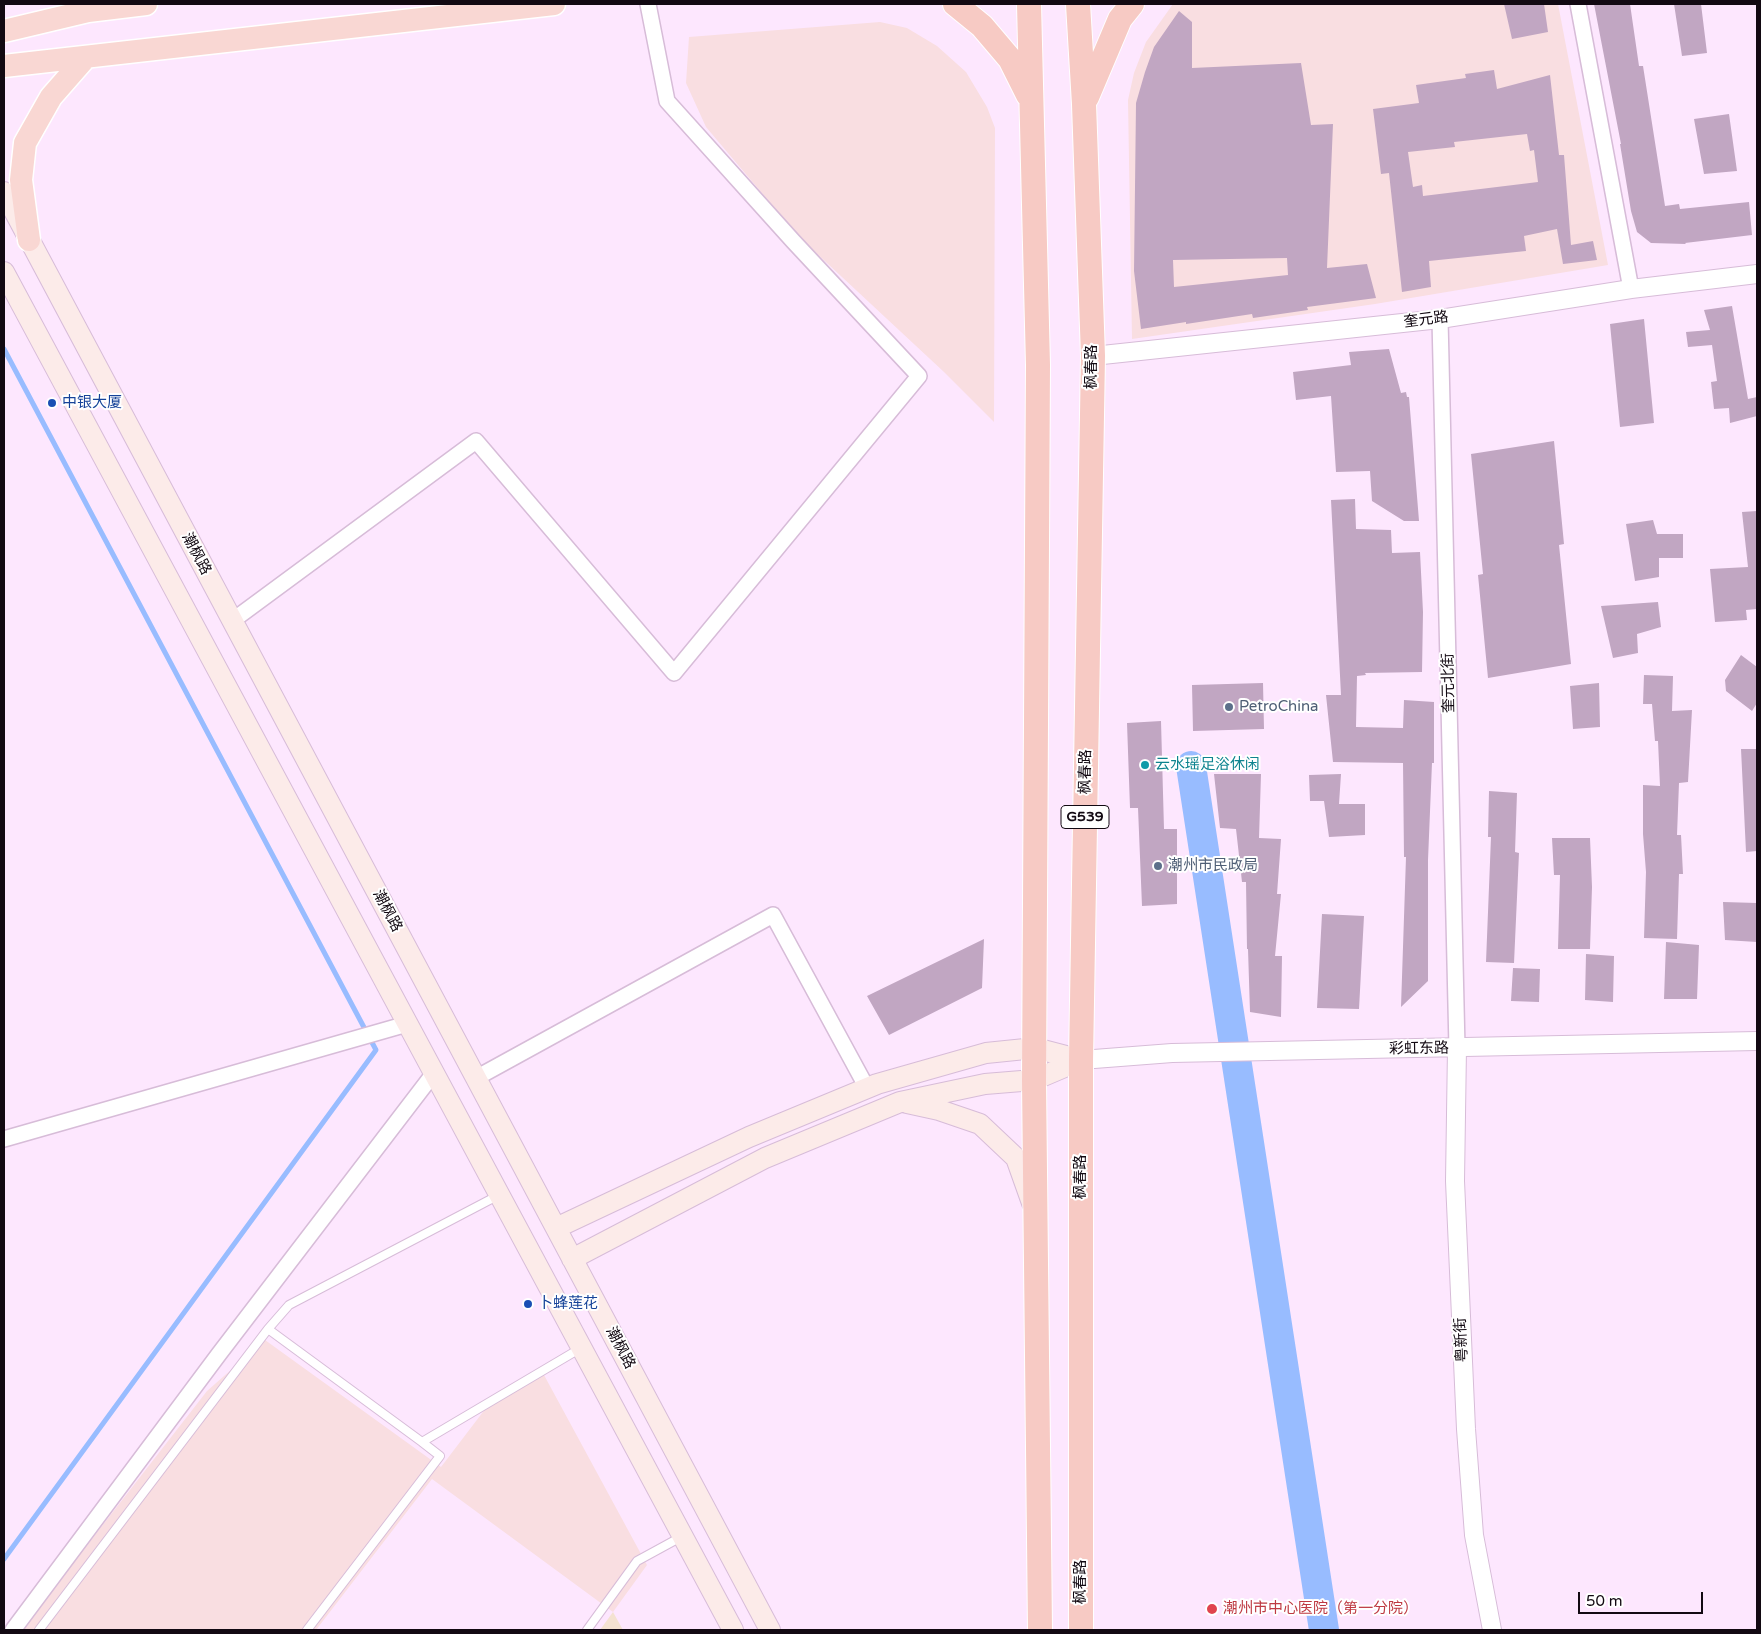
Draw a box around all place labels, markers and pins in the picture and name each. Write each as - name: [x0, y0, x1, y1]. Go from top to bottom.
- place label: 中银大厦: [62, 394, 122, 412]
- marker: 中银大厦: [46, 397, 58, 409]
- place label: PetroChina: [1239, 698, 1318, 716]
- marker: PetroChina: [1223, 701, 1235, 713]
- place label: 云水瑶足浴休闲: [1155, 756, 1260, 774]
- marker: 云水瑶足浴休闲: [1139, 759, 1151, 771]
- place label: 潮州市民政局: [1168, 857, 1258, 875]
- marker: 潮州市民政局: [1152, 860, 1164, 872]
- place label: 卜蜂莲花: [538, 1295, 598, 1313]
- marker: 卜蜂莲花: [522, 1298, 534, 1310]
- place label: 潮州市中心医院（第一分院）: [1223, 1600, 1418, 1618]
- marker: 潮州市中心医院（第一分院）: [1205, 1602, 1219, 1616]

